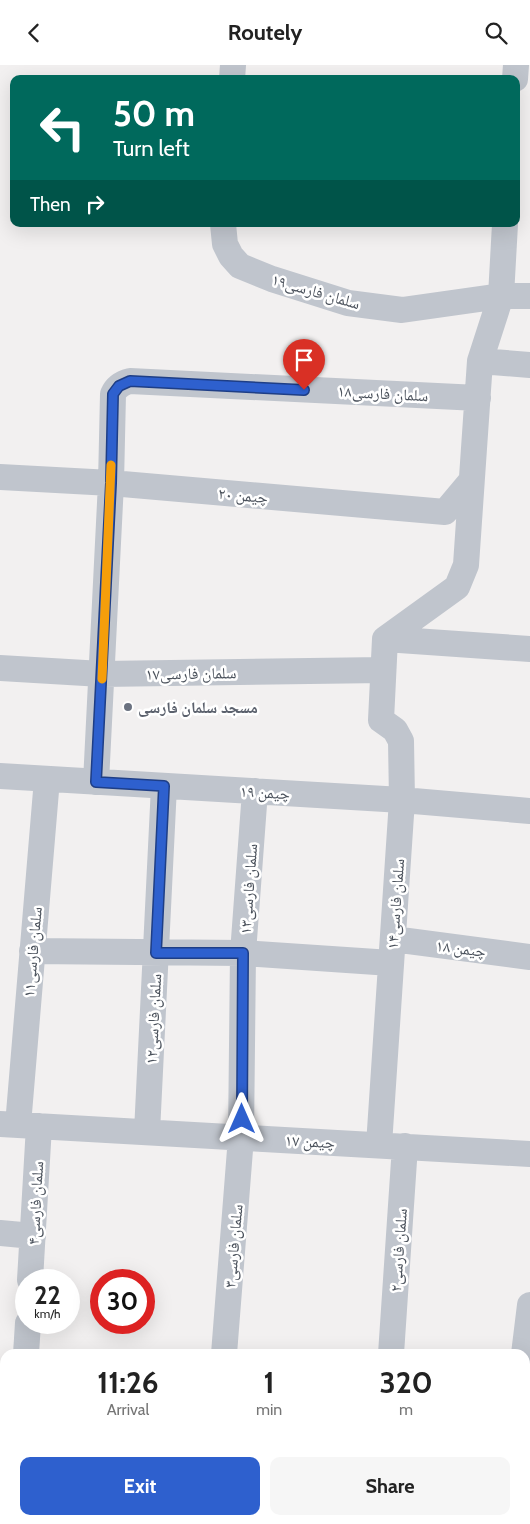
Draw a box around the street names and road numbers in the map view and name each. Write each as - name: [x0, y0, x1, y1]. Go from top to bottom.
- street label: سلمان فارسی۱۹: [269, 270, 362, 314]
- street label: سلمان فارسی۱۸: [337, 382, 429, 406]
- street label: چیمن ۲۰: [217, 484, 269, 508]
- street label: سلمان فارسی۱۷: [145, 663, 237, 685]
- street label: چیمن ۱۹: [240, 782, 290, 804]
- street label: سلمان فارسی۱۳: [236, 843, 262, 935]
- street label: سلمان فارسی۱۴: [383, 858, 409, 950]
- street label: سلمان فارسی۱۱: [19, 906, 47, 998]
- street label: چیمن ۱۸: [435, 936, 487, 962]
- street label: سلمان فارسی۱۲: [142, 973, 166, 1065]
- street label: چیمن ۱۷: [285, 1131, 335, 1153]
- street label: سلمان فارسی۴: [24, 1161, 48, 1245]
- street label: سلمان فارسی۳: [220, 1204, 248, 1289]
- street label: سلمان فارسی۲: [386, 1208, 412, 1293]

